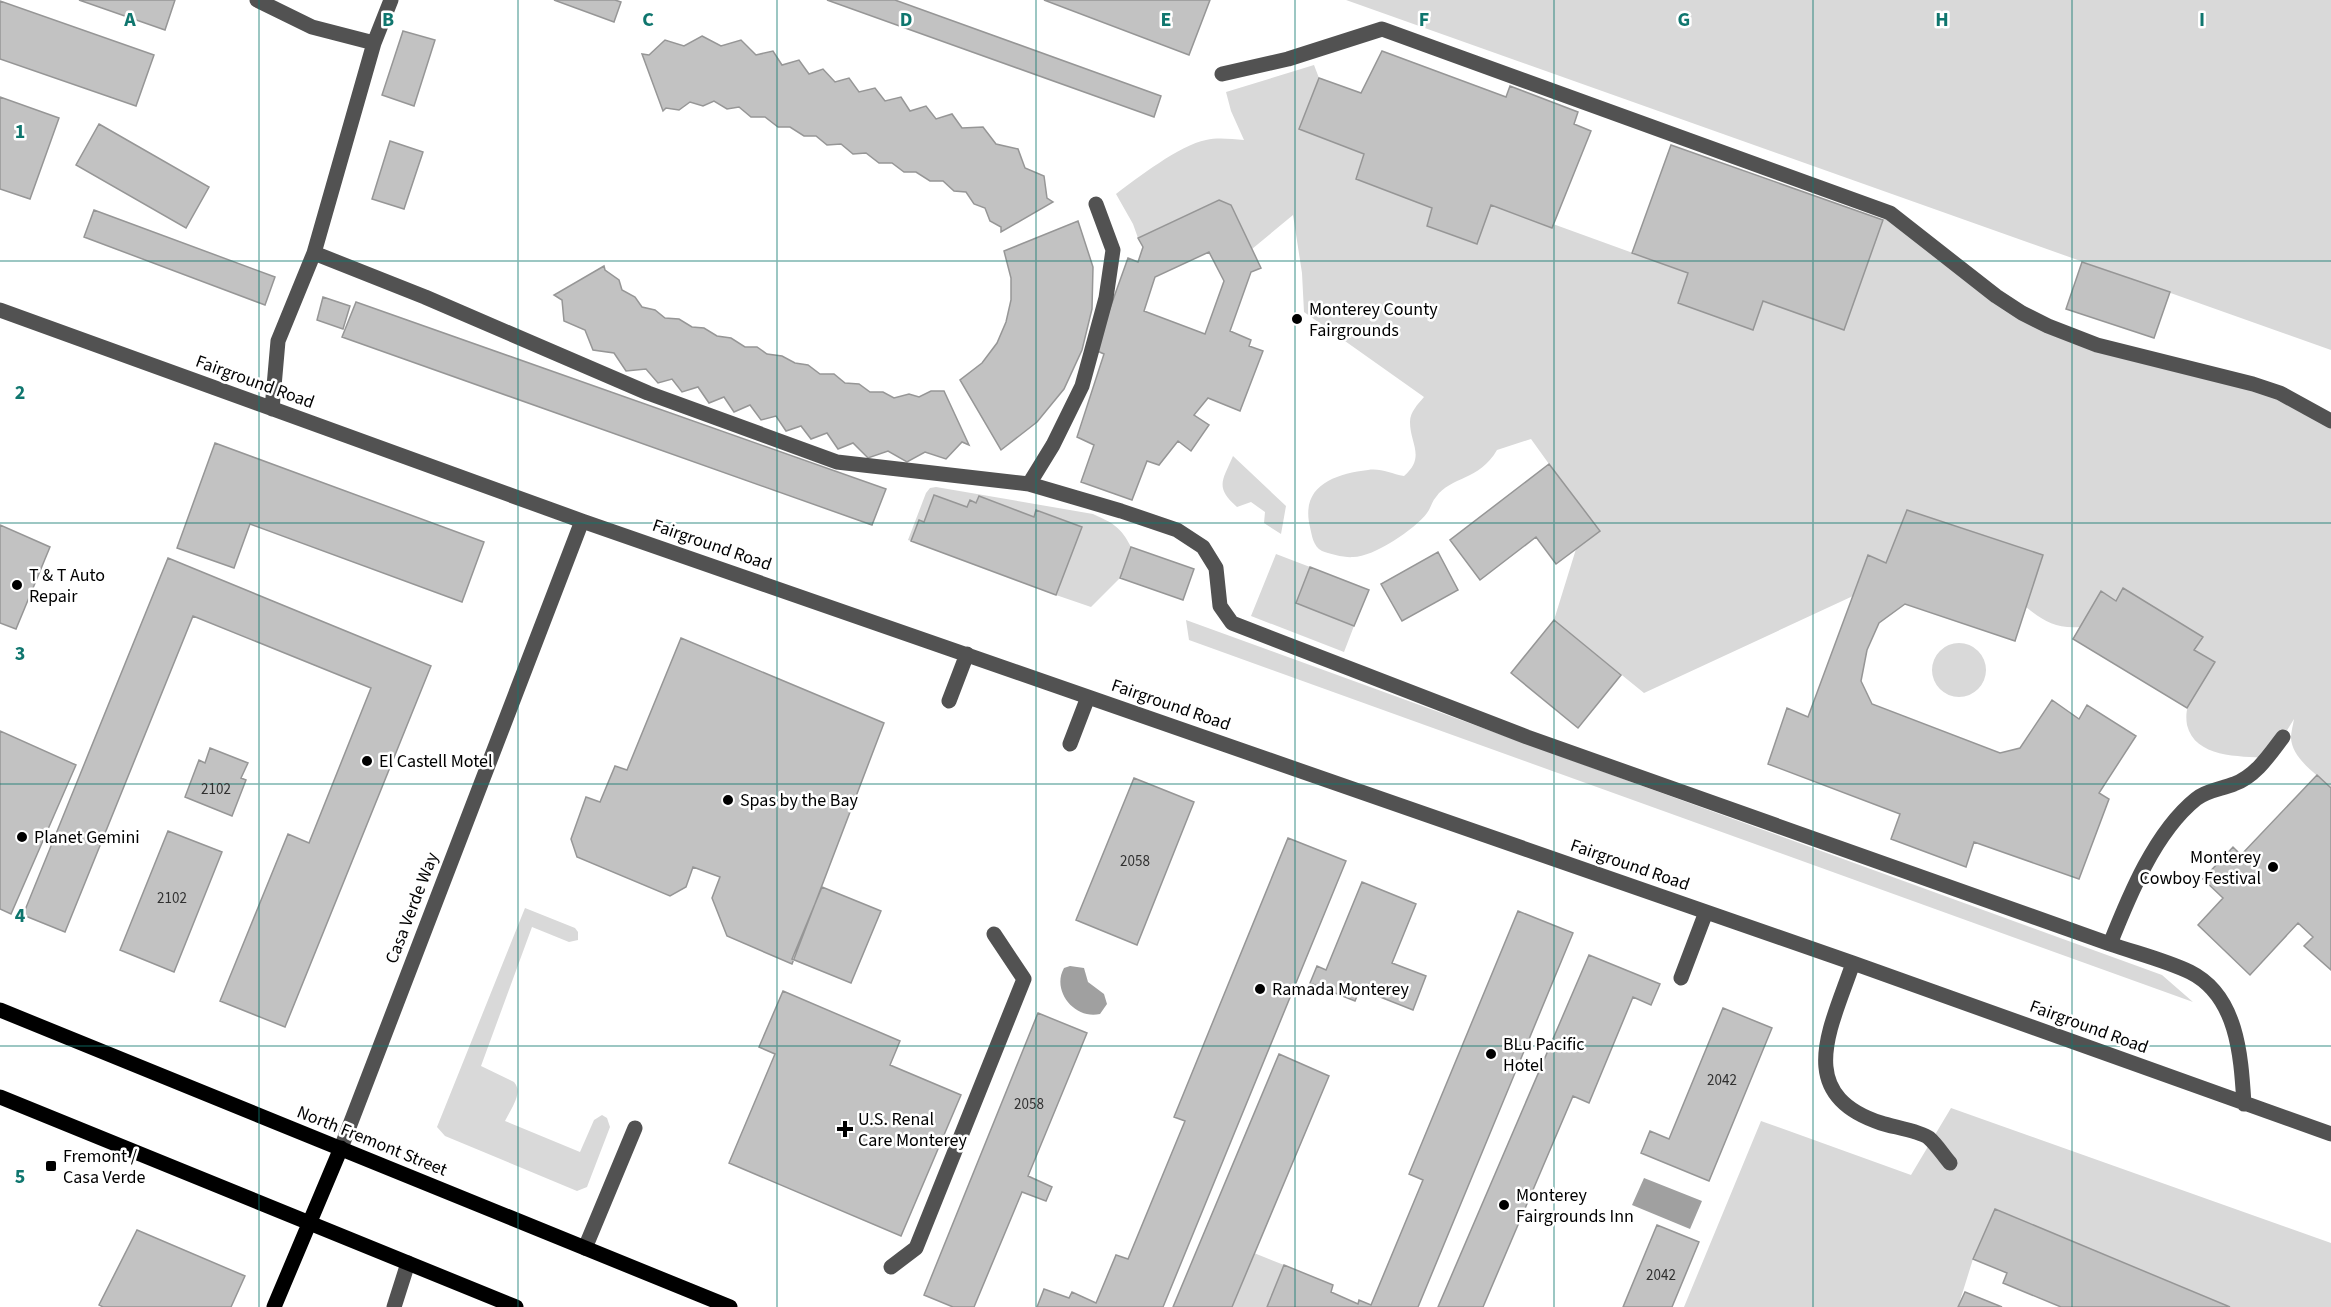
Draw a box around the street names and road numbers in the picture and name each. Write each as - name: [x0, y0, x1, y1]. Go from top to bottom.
- street label: Fairground Road: [192, 349, 318, 415]
- street label: Fairground Road: [649, 513, 775, 577]
- street label: Fairground Road: [1108, 673, 1234, 737]
- street label: Fairground Road: [1567, 833, 1693, 897]
- street label: Casa Verde Way: [379, 848, 445, 967]
- street label: Fairground Road: [2026, 994, 2152, 1060]
- street label: North Fremont Street: [293, 1099, 451, 1183]

